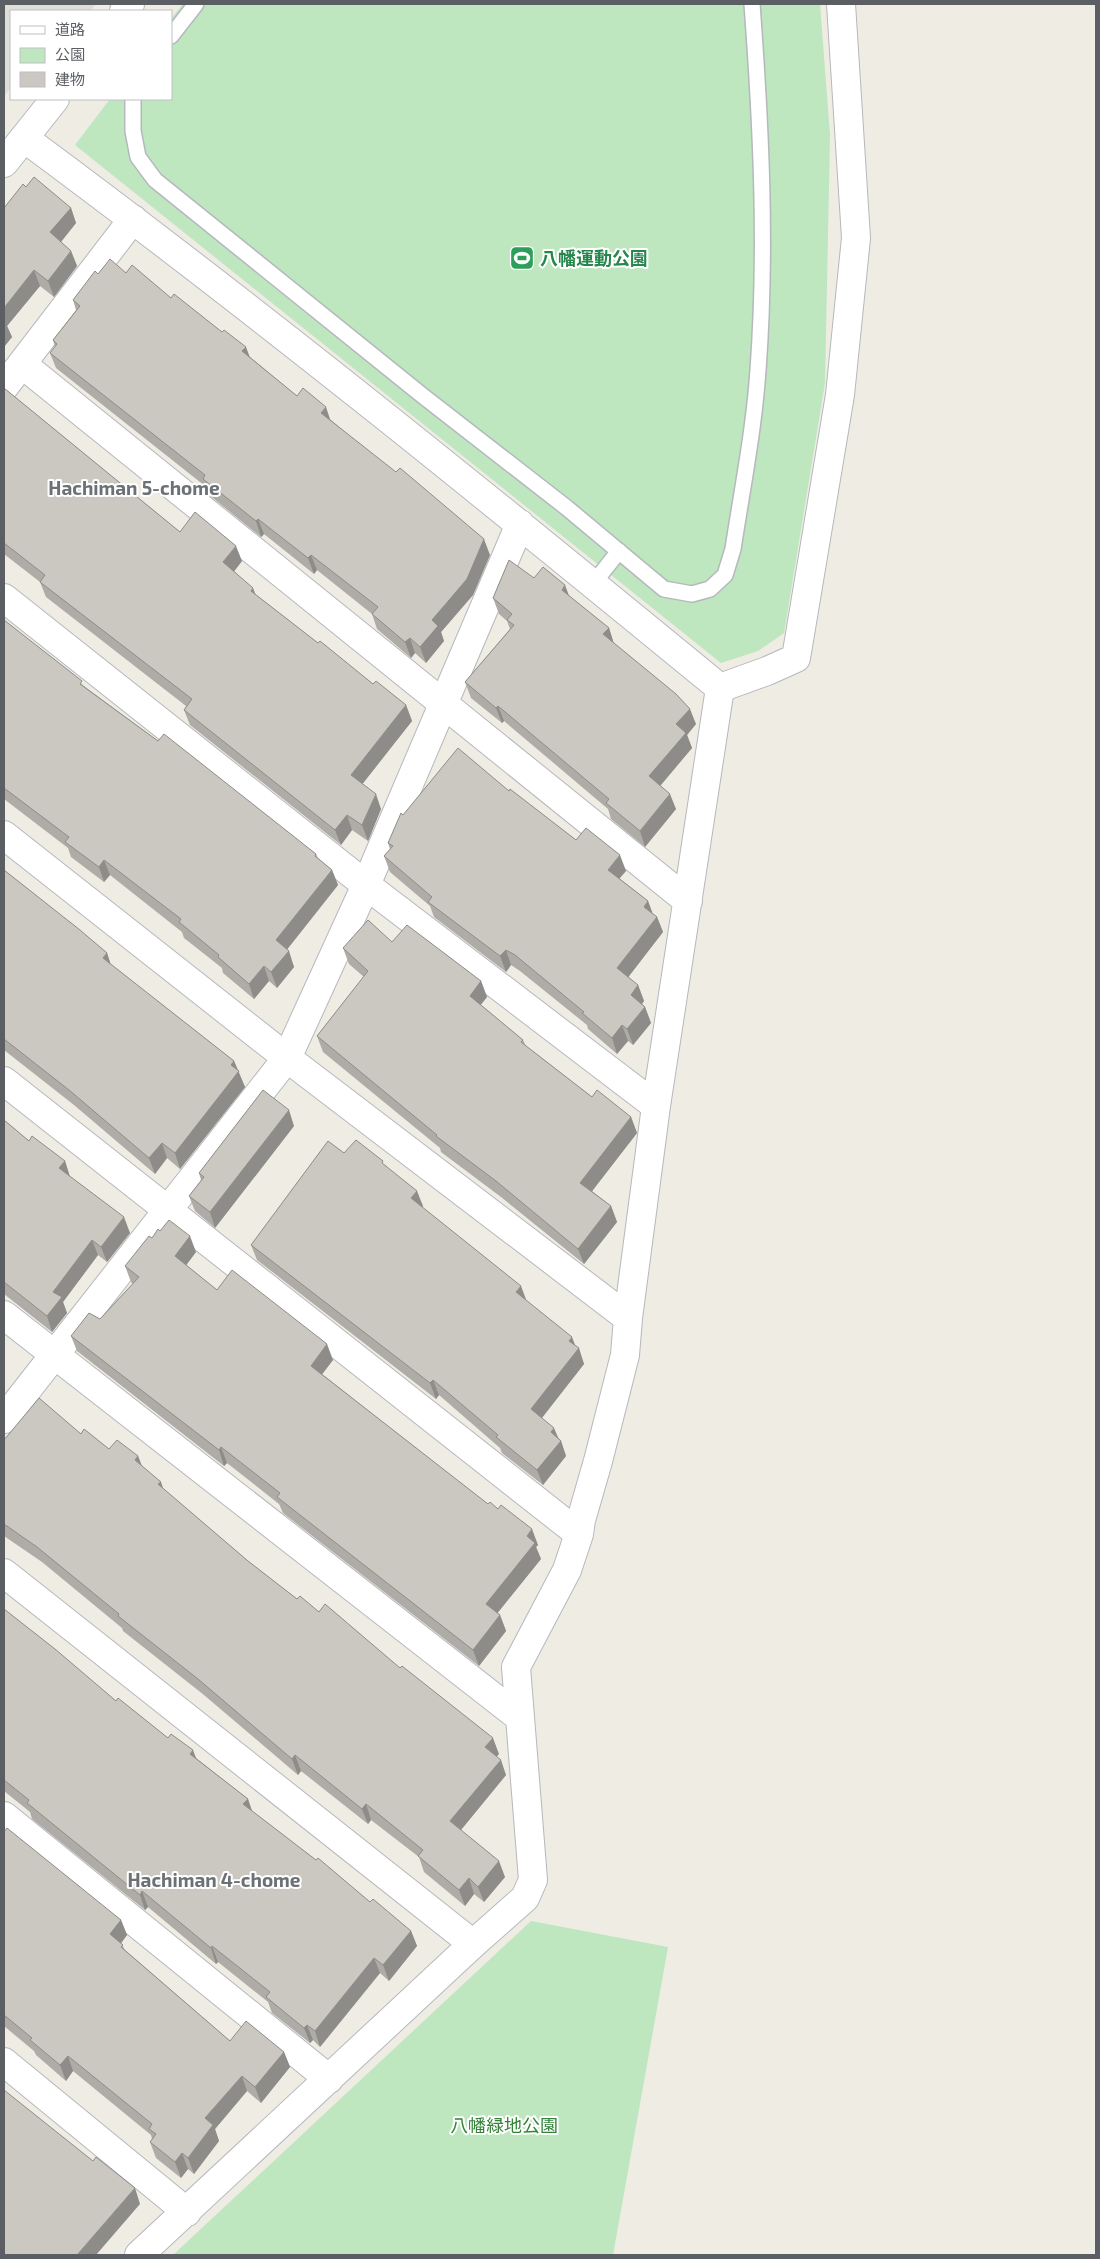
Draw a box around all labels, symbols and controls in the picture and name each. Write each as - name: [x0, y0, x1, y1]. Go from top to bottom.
- legend: [10, 10, 172, 100]
- text: 道路: [55, 20, 85, 38]
- text: 公園: [55, 45, 85, 63]
- text: 建物: [55, 70, 85, 88]
- sports icon: 八幡運動公園: [509, 245, 535, 271]
- place label: 八幡運動公園: [540, 247, 648, 269]
- district label: Hachiman 5-chome: [48, 476, 220, 499]
- district label: Hachiman 4-chome: [127, 1868, 301, 1891]
- park label: 八幡緑地公園: [450, 2114, 558, 2136]

